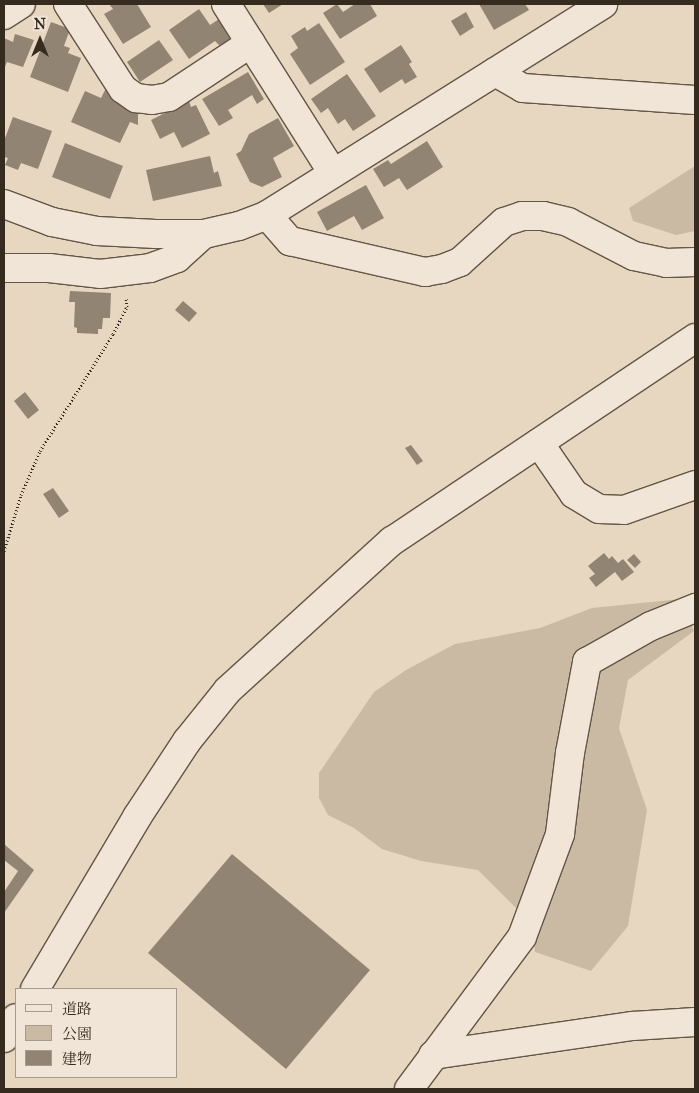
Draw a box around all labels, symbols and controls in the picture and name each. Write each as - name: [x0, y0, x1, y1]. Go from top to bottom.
- north arrow: [15, 15, 65, 65]
- text: N: [34, 16, 46, 33]
- legend: [15, 988, 178, 1078]
- text: 道路: [62, 1000, 92, 1018]
- text: 公園: [62, 1025, 92, 1043]
- text: 建物: [62, 1050, 92, 1068]

